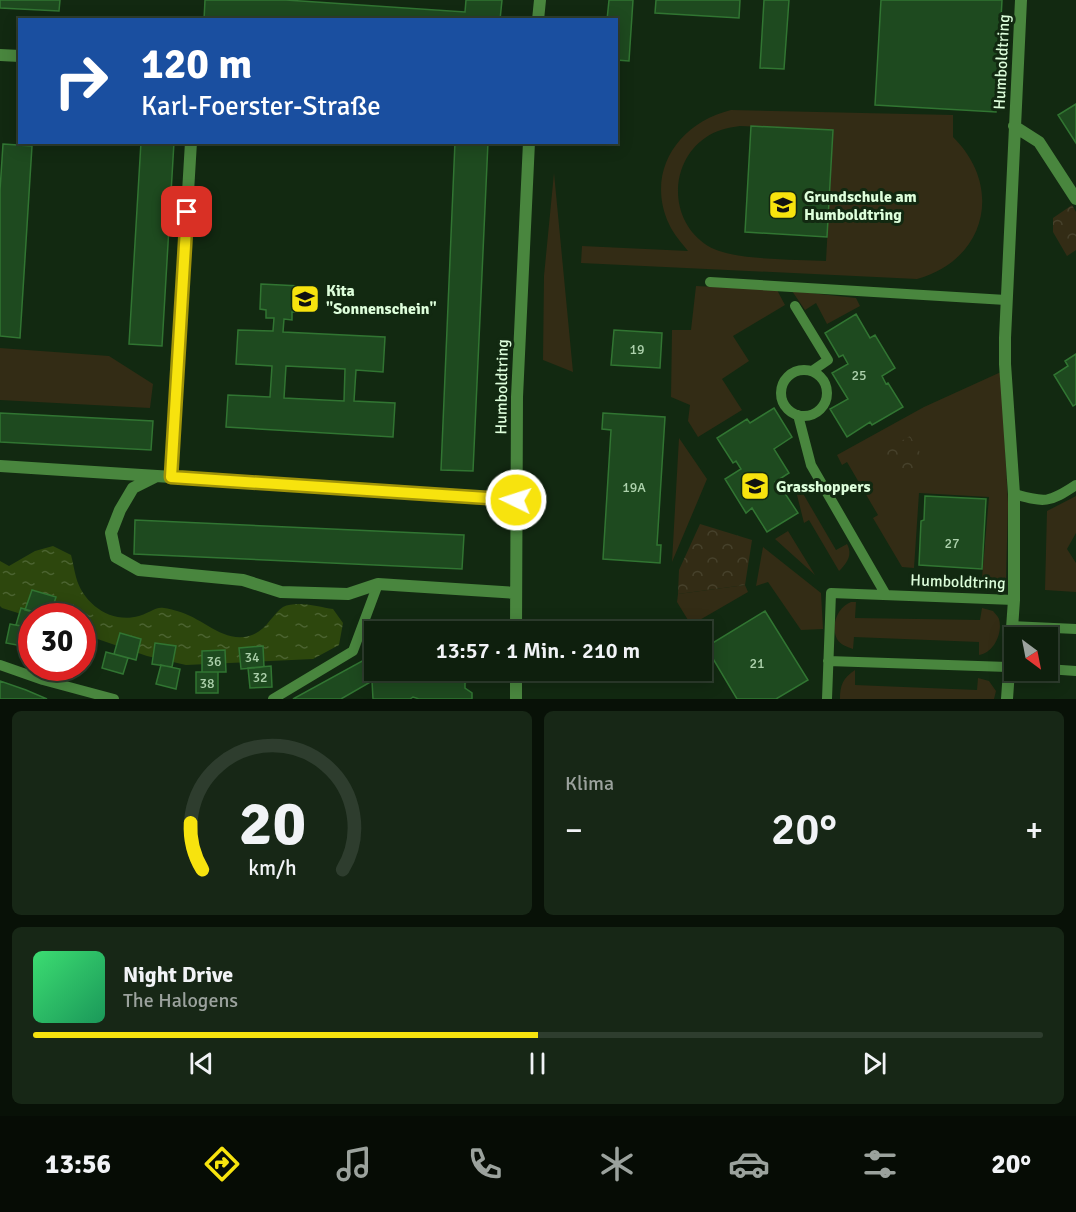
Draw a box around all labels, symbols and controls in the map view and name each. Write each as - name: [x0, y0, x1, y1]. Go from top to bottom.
- street label: Humboldtring: [990, 14, 1014, 110]
- text: 120 m: [141, 39, 252, 90]
- icon: right: [42, 42, 120, 120]
- text: Karl-Foerster-Straße: [141, 90, 381, 123]
- pin: [161, 186, 212, 237]
- place label: Grundschule am Humboldtring: [804, 187, 917, 225]
- school or university icon: Grundschule am Humboldtring: [767, 189, 799, 221]
- icon: arrive: [170, 195, 203, 228]
- place label: Kita "Sonnenschein": [326, 281, 437, 319]
- school or university icon: Kita "Sonnenschein": [289, 283, 321, 315]
- street label: Humboldtring: [491, 339, 513, 435]
- house number: 19: [629, 341, 645, 358]
- house number: 25: [851, 367, 867, 384]
- position arrow: [484, 468, 548, 532]
- school or university icon: Grasshoppers: [739, 470, 771, 502]
- place label: Grasshoppers: [776, 477, 871, 497]
- house number: 19A: [622, 479, 646, 496]
- house number: 27: [944, 535, 960, 552]
- street label: Humboldtring: [910, 570, 1006, 594]
- speed limit sign: 30: [18, 603, 96, 681]
- north arrow: [1004, 627, 1058, 681]
- map controls: [1004, 627, 1058, 681]
- text: 13:57 · 1 Min. · 210 m: [436, 637, 640, 664]
- house number: 34: [244, 649, 260, 666]
- house number: 36: [206, 653, 222, 670]
- house number: 21: [749, 655, 765, 672]
- house number: 32: [252, 669, 268, 686]
- house number: 38: [199, 675, 215, 692]
- text: Klima: [565, 771, 614, 796]
- text: 20: [238, 785, 306, 862]
- text: 20°: [771, 802, 837, 857]
- text: −: [565, 810, 583, 851]
- text: +: [1025, 810, 1043, 851]
- text: km/h: [248, 855, 296, 881]
- text: Night Drive: [123, 961, 233, 988]
- text: The Halogens: [123, 988, 238, 1013]
- icon: previous: [185, 1047, 218, 1080]
- icon: pause: [521, 1047, 554, 1080]
- icon: next: [858, 1047, 891, 1080]
- icon: directions: [201, 1143, 243, 1185]
- icon: music: [333, 1143, 375, 1185]
- icon: phone: [464, 1143, 506, 1185]
- icon: climate: [596, 1143, 638, 1185]
- icon: car: [728, 1143, 770, 1185]
- icon: filters: [859, 1143, 901, 1185]
- text: 13:56: [45, 1148, 111, 1181]
- text: 20°: [991, 1148, 1031, 1181]

